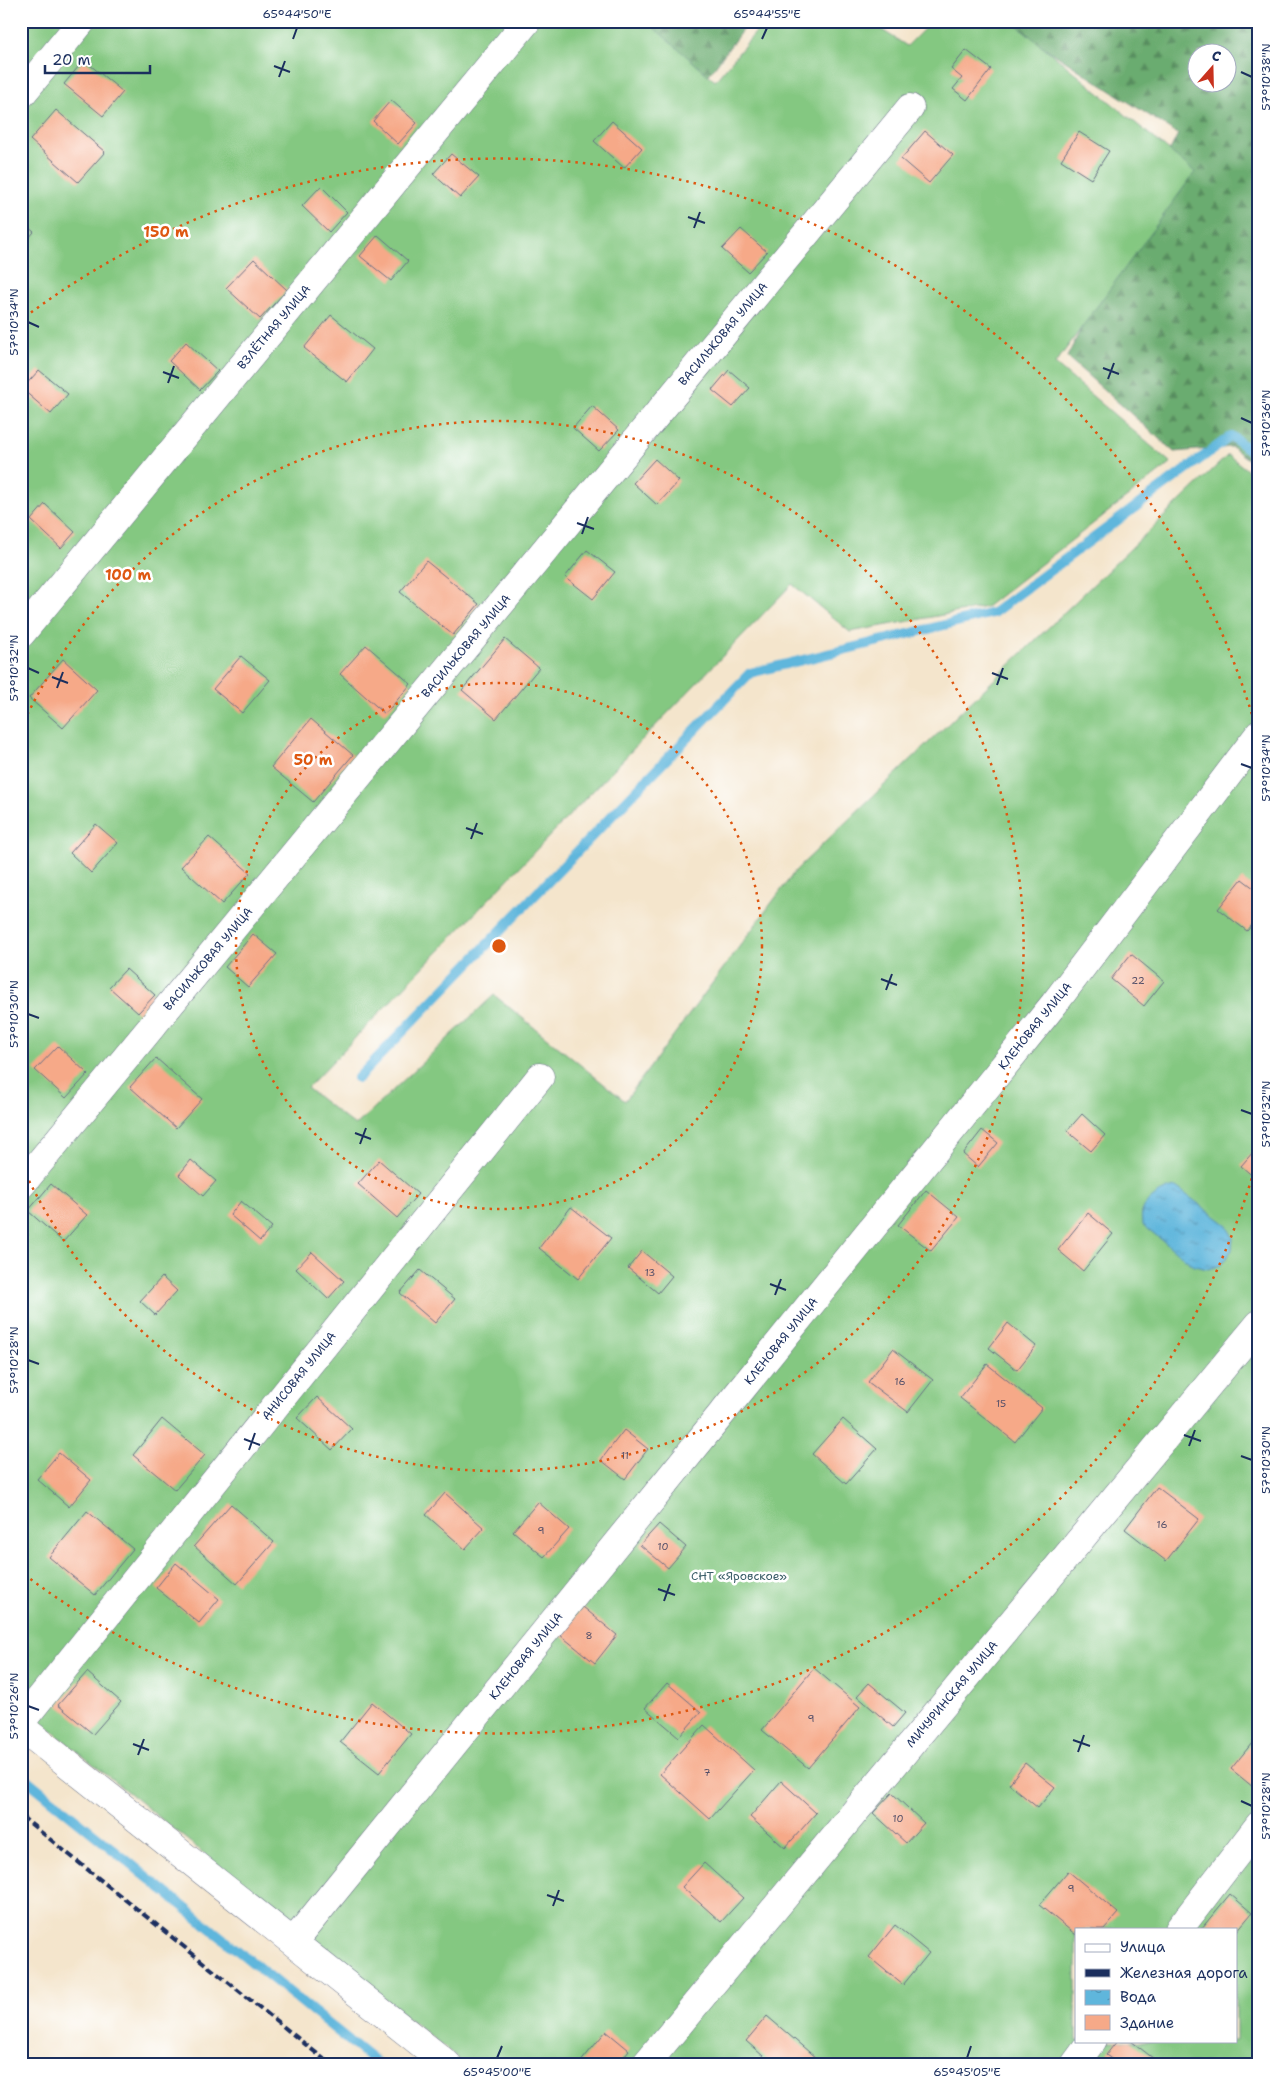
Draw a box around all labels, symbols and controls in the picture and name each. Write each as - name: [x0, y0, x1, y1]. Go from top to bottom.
- text: 65°44'50"E: [263, 6, 331, 22]
- text: 65°44'55"E: [733, 6, 801, 22]
- scale bar: [45, 42, 150, 74]
- north arrow: [1188, 42, 1238, 92]
- text: 57°10'38"N: [1258, 43, 1274, 111]
- text: С: [1209, 46, 1224, 66]
- text: 20 m: [52, 50, 91, 70]
- text: 150 m: [143, 222, 189, 242]
- street label: ВАСИЛЬКОВАЯ УЛИЦА: [675, 279, 771, 389]
- street label: ВЗЛЁТНАЯ УЛИЦА: [234, 281, 314, 373]
- text: 57°10'34"N: [6, 288, 22, 356]
- text: 57°10'36"N: [1258, 390, 1274, 456]
- text: 100 m: [105, 565, 151, 585]
- street label: ВАСИЛЬКОВАЯ УЛИЦА: [418, 591, 514, 701]
- text: 57°10'32"N: [6, 634, 22, 702]
- text: 57°10'34"N: [1258, 734, 1274, 802]
- text: 50 m: [294, 750, 333, 770]
- street label: ВАСИЛЬКОВАЯ УЛИЦА: [160, 904, 256, 1014]
- centre of rings: [490, 937, 508, 955]
- house number: 22: [1131, 974, 1145, 987]
- street label: КЛЕНОВАЯ УЛИЦА: [995, 979, 1075, 1073]
- text: 57°10'30"N: [6, 980, 22, 1048]
- text: 57°10'32"N: [1258, 1080, 1274, 1148]
- house number: 13: [645, 1266, 655, 1279]
- street label: КЛЕНОВАЯ УЛИЦА: [741, 1294, 821, 1388]
- text: 57°10'28"N: [6, 1326, 22, 1394]
- street label: АНИСОВАЯ УЛИЦА: [258, 1328, 340, 1424]
- house number: 16: [895, 1375, 905, 1388]
- house number: 15: [996, 1397, 1006, 1410]
- text: 57°10'30"N: [1258, 1426, 1274, 1494]
- house number: 11: [621, 1449, 629, 1462]
- house number: 16: [1157, 1518, 1167, 1531]
- house number: 9: [538, 1524, 545, 1537]
- house number: 10: [658, 1540, 668, 1553]
- park label: СНТ «Яровское»: [691, 1568, 787, 1584]
- street label: КЛЕНОВАЯ УЛИЦА: [486, 1609, 566, 1703]
- house number: 8: [586, 1629, 593, 1642]
- street label: МИЧУРИНСКАЯ УЛИЦА: [903, 1637, 1002, 1751]
- text: 57°10'26"N: [6, 1673, 22, 1739]
- house number: 9: [808, 1712, 815, 1725]
- house number: 7: [704, 1766, 711, 1779]
- text: 57°10'28"N: [1258, 1772, 1274, 1840]
- house number: 10: [893, 1812, 903, 1825]
- house number: 9: [1068, 1882, 1075, 1895]
- legend: [1075, 1928, 1238, 2042]
- text: Улица: [1120, 1937, 1166, 1957]
- text: Железная дорога: [1120, 1963, 1248, 1983]
- text: Вода: [1120, 1987, 1157, 2007]
- text: Здание: [1120, 2013, 1174, 2033]
- text: 65°45'00"E: [463, 2064, 531, 2080]
- text: 65°45'05"E: [933, 2064, 1001, 2080]

